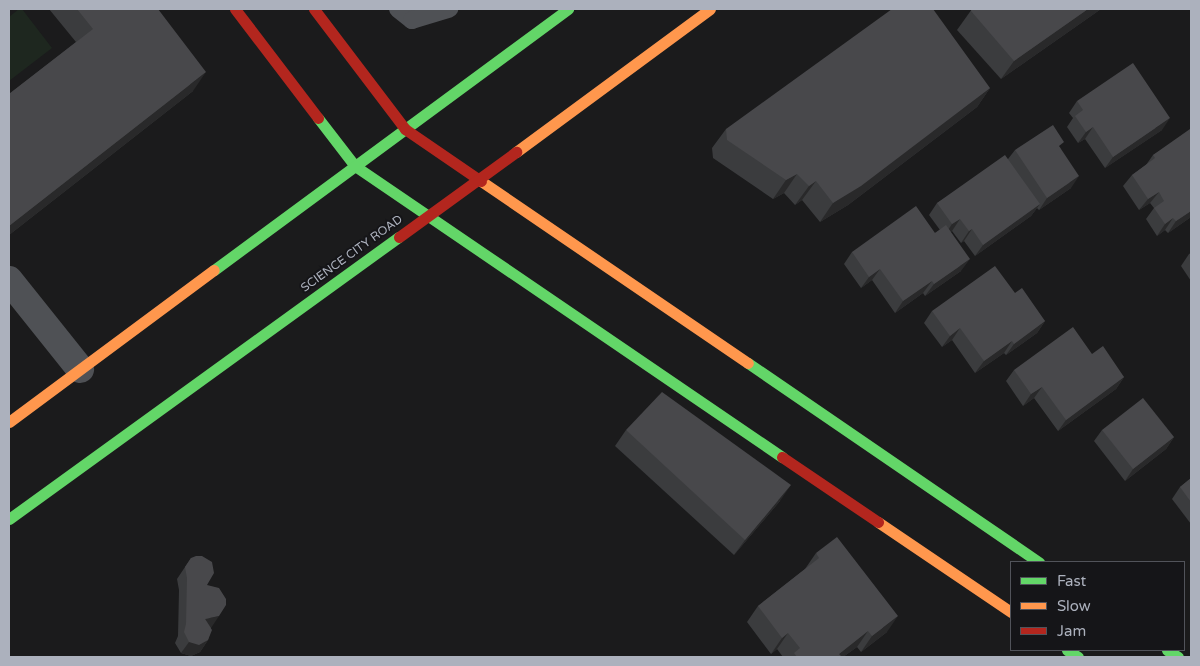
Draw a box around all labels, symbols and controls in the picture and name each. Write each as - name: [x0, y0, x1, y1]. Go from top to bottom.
- street label: SCIENCE CITY ROAD: [298, 212, 406, 296]
- legend: [1010, 561, 1185, 651]
- text: Fast: [1057, 572, 1086, 590]
- text: Slow: [1057, 597, 1091, 615]
- text: Jam: [1057, 622, 1086, 640]

